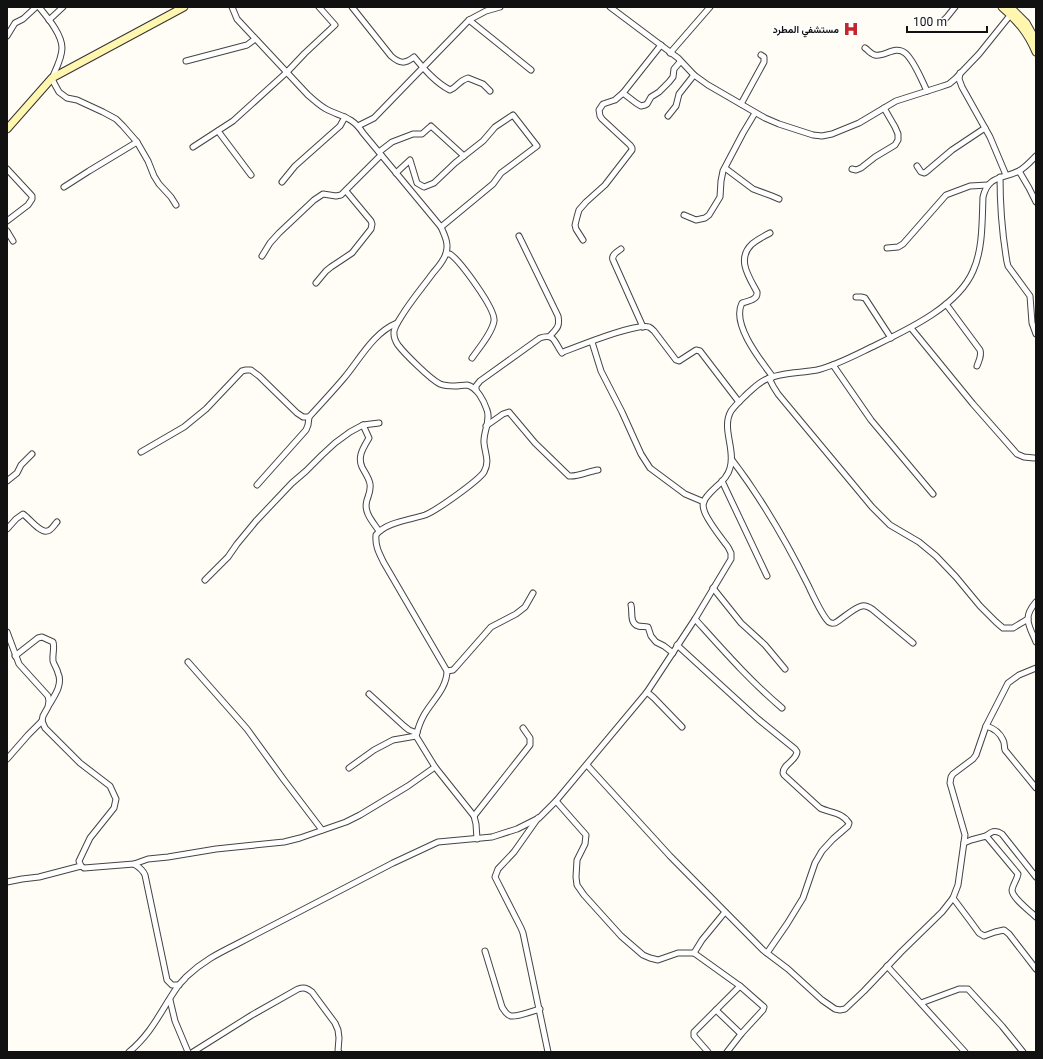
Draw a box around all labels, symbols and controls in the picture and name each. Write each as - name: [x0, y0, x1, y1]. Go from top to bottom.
- scale bar: [907, 8, 987, 34]
- text: 100 m: [913, 14, 947, 32]
- hospital icon: مستشفي المطرد: [842, 20, 860, 38]
- place label: مستشفي المطرد: [773, 23, 840, 38]

